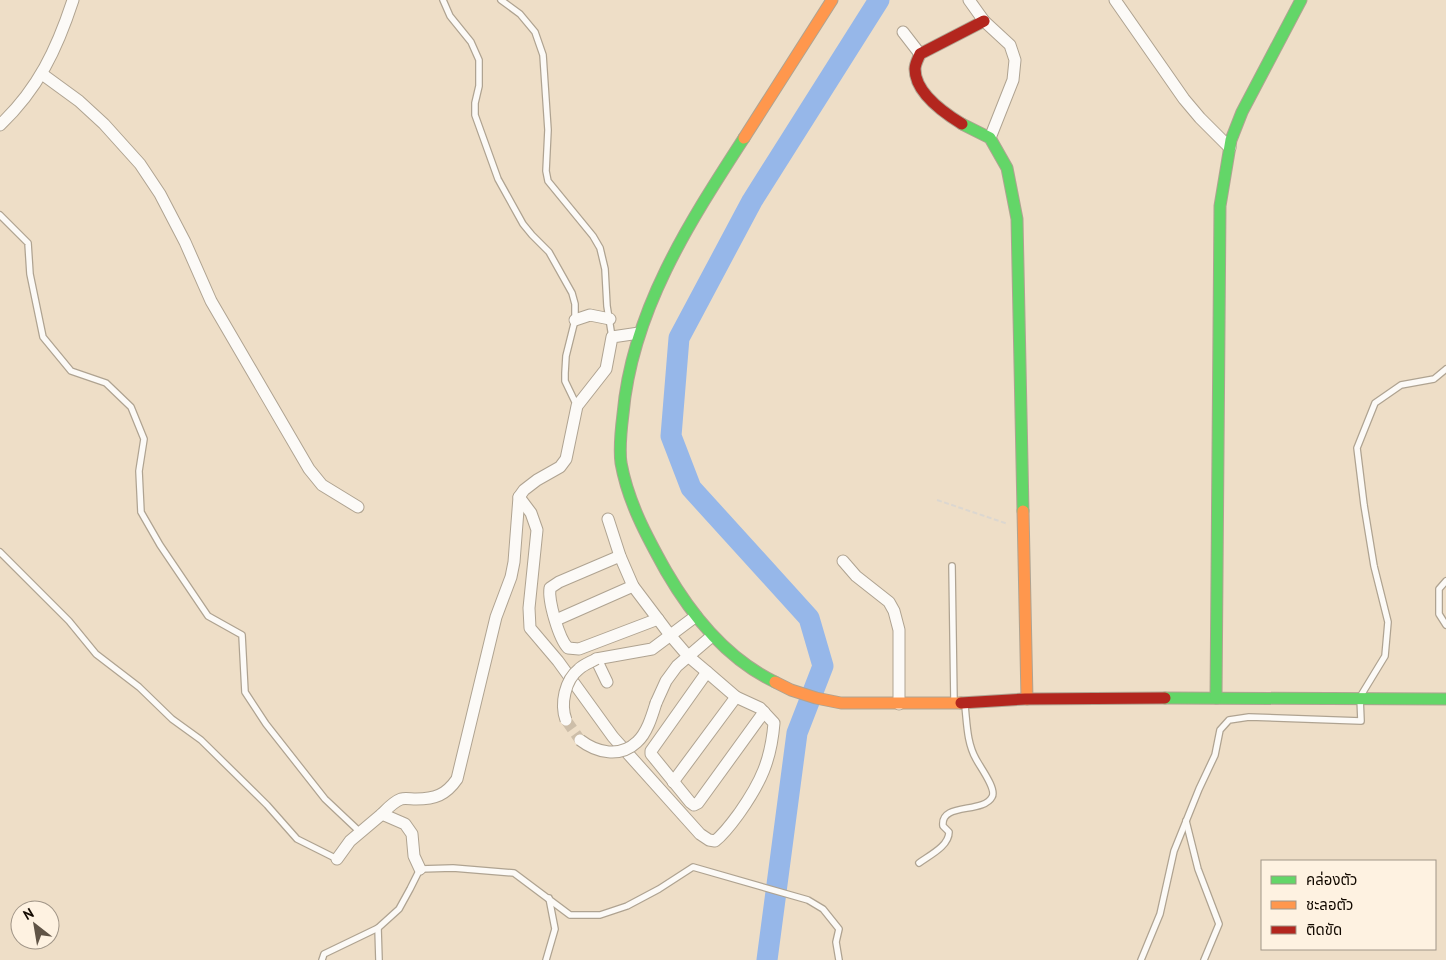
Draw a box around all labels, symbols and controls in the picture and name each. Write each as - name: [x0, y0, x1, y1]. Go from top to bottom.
- legend: [1261, 860, 1436, 950]
- text: คล่องตัว: [1306, 870, 1357, 889]
- text: ชะลอตัว: [1306, 895, 1353, 914]
- north arrow: [10, 900, 60, 950]
- text: N: [20, 904, 37, 924]
- text: ติดขัด: [1306, 920, 1342, 939]

